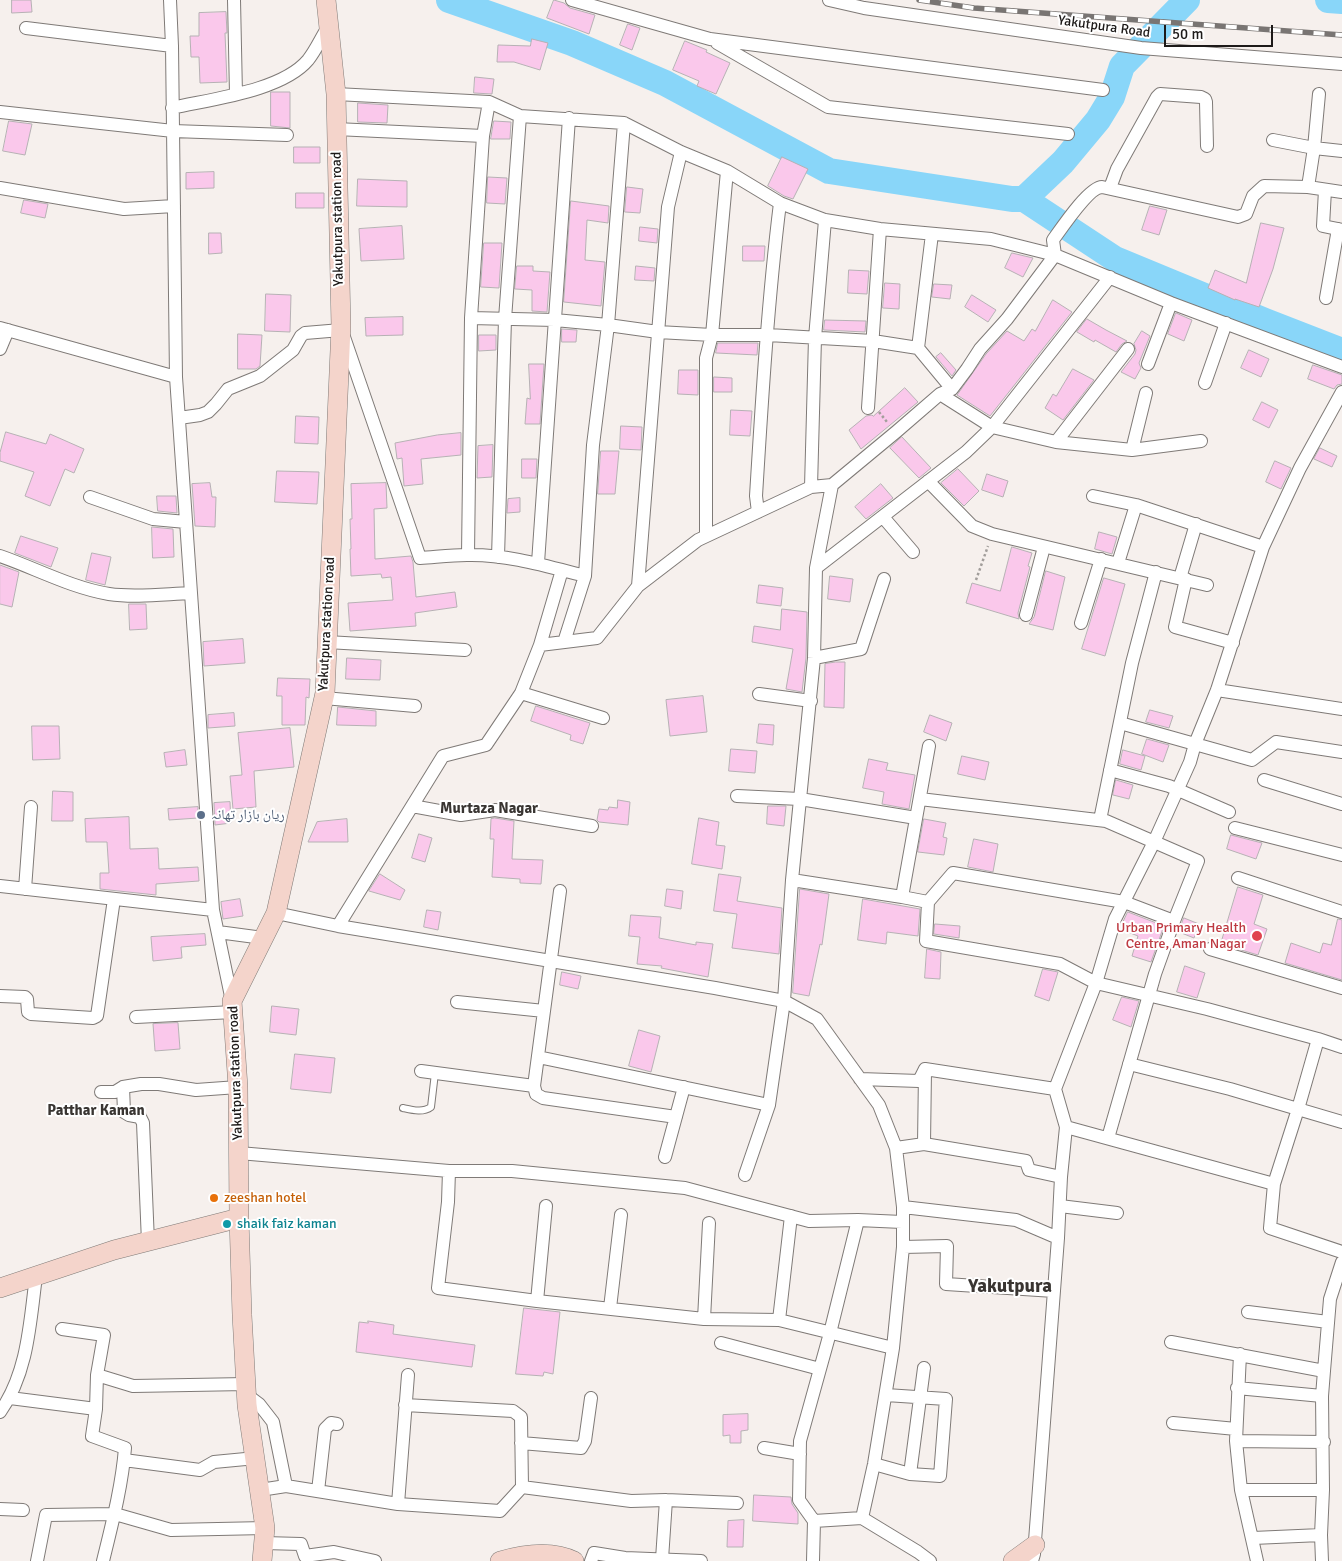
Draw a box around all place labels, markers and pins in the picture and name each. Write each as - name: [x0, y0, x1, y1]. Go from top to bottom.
- place label: ریان بازار تھانہ: [211, 807, 285, 823]
- marker: ریان بازار تھانہ: [195, 809, 207, 821]
- place label: Urban Primary Health Centre, Aman Nagar: [1116, 920, 1246, 952]
- marker: Urban Primary Health Centre, Aman Nagar: [1250, 929, 1264, 943]
- place label: zeeshan hotel: [224, 1190, 306, 1206]
- marker: zeeshan hotel: [208, 1192, 220, 1204]
- place label: shaik faiz kaman: [237, 1216, 337, 1232]
- marker: shaik faiz kaman: [221, 1218, 233, 1230]

